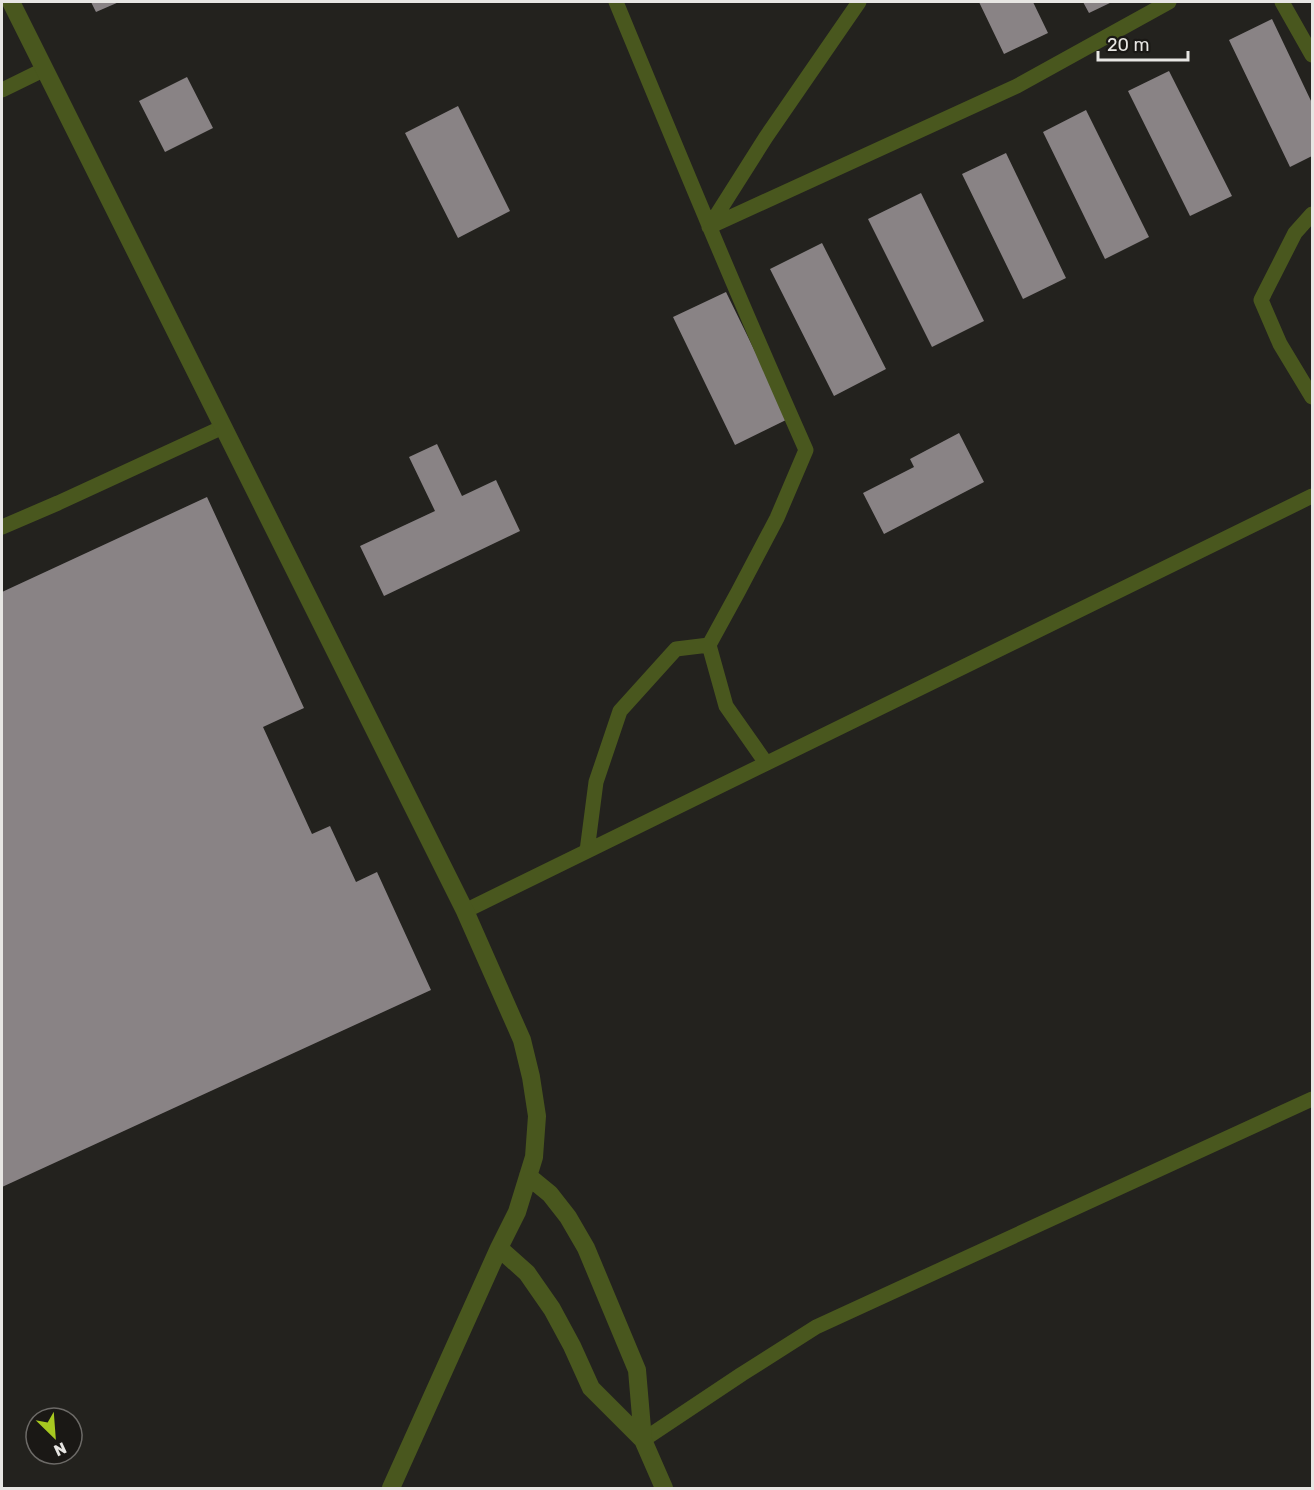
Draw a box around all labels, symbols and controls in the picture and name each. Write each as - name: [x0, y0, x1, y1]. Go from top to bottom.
- scale bar: [1098, 24, 1188, 62]
- text: 20 m: [1107, 34, 1149, 56]
- north arrow: [24, 1406, 84, 1466]
- text: N: [51, 1438, 69, 1460]

